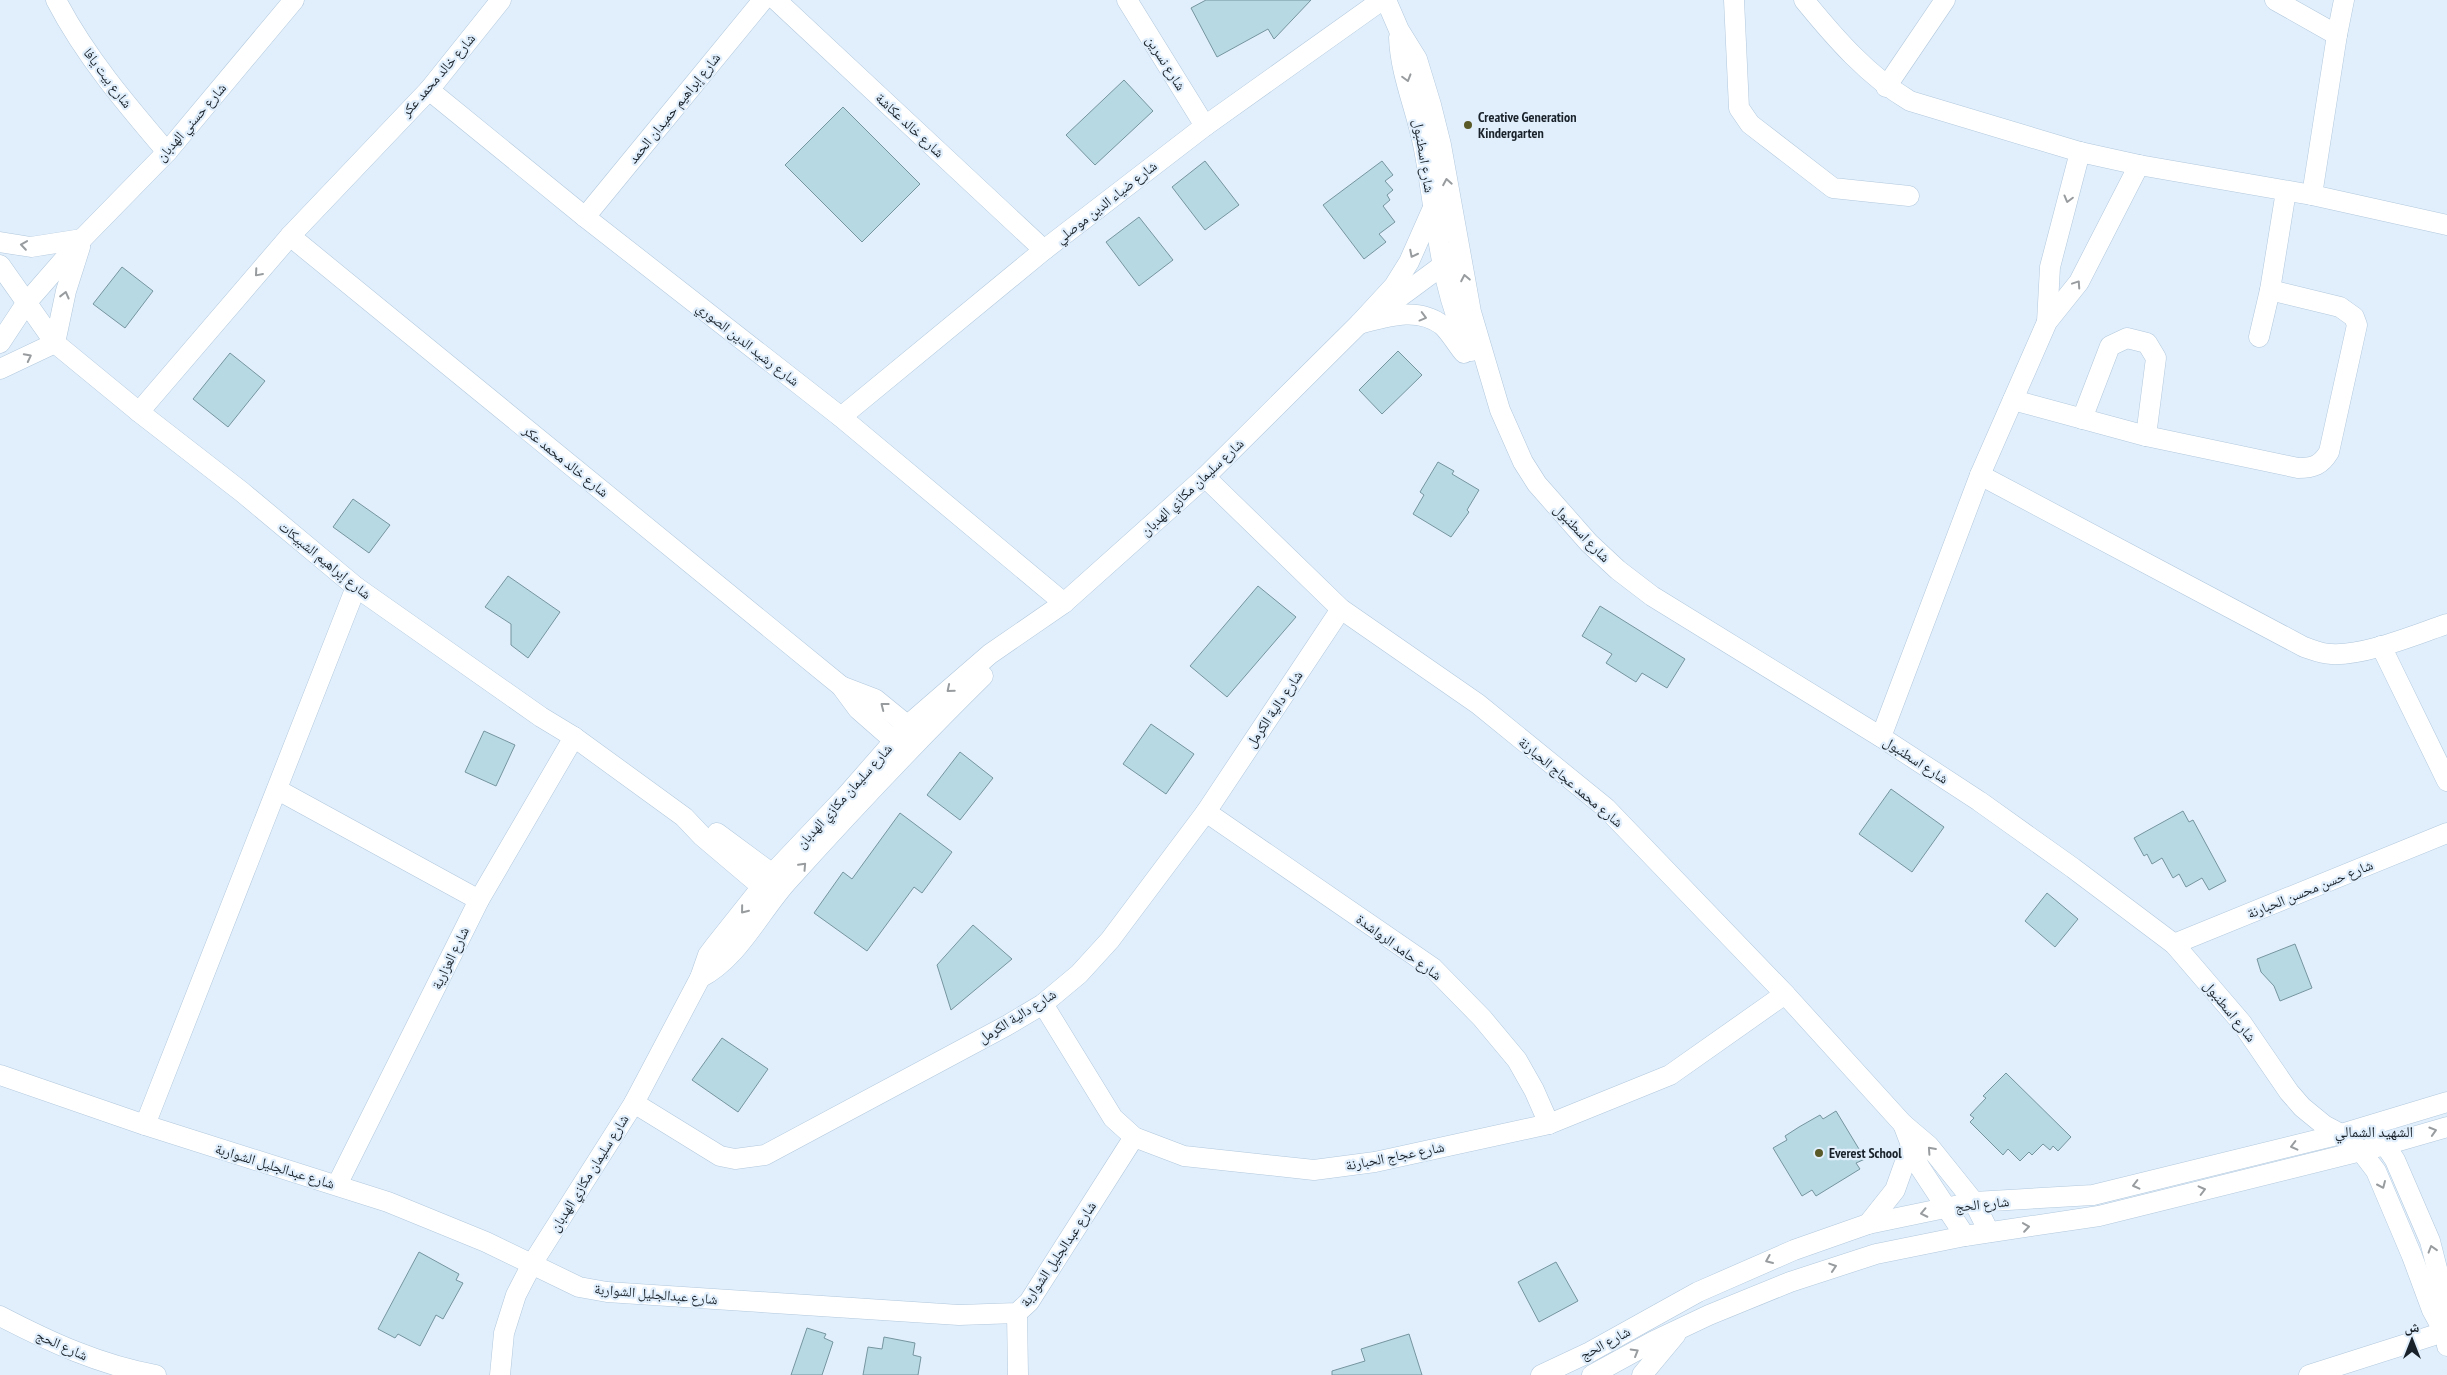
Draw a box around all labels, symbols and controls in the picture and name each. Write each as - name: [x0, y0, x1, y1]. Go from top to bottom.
- street label: شارع خالد محمد عكر: [396, 30, 480, 122]
- street label: شارع نسرين: [1141, 32, 1190, 94]
- street label: شارع بيت يافا: [79, 44, 136, 112]
- street label: شارع إبراهيم حميدان الحمد: [624, 49, 725, 168]
- one-way arrow: [1401, 73, 1412, 82]
- street label: شارع حسني الهدبان: [152, 79, 232, 167]
- street label: شارع خالد عكاشة: [871, 89, 948, 162]
- place label: Creative Generation Kindergarten: [1478, 108, 1577, 142]
- street label: شارع اسطنبول: [1408, 118, 1439, 194]
- marker: Creative Generation Kindergarten: [1462, 119, 1474, 131]
- street label: شارع ضياء الدين موصلي: [1052, 157, 1162, 249]
- one-way arrow: [1443, 178, 1453, 186]
- one-way arrow: [2063, 194, 2073, 202]
- one-way arrow: [19, 241, 28, 251]
- one-way arrow: [1409, 249, 1419, 258]
- one-way arrow: [256, 267, 264, 276]
- one-way arrow: [1460, 273, 1471, 282]
- one-way arrow: [2071, 280, 2080, 289]
- one-way arrow: [59, 291, 70, 300]
- street label: شارع رشيد الدين الصوري: [691, 298, 803, 392]
- one-way arrow: [1418, 312, 1427, 322]
- one-way arrow: [22, 353, 31, 363]
- street label: شارع خالد محمد عكر: [518, 420, 612, 502]
- street label: شارع سليمان مكازي الهدبان: [1136, 434, 1249, 541]
- street label: شارع اسطنبول: [1549, 500, 1614, 567]
- street label: شارع إبراهيم الشبيكات: [275, 517, 375, 604]
- street label: شارع دالية الكرمل: [1242, 667, 1307, 752]
- one-way arrow: [946, 683, 955, 692]
- one-way arrow: [881, 704, 890, 712]
- street label: شارع اسطنبول: [1880, 732, 1952, 789]
- street label: شارع محمد عجاج الحبارنة: [1514, 733, 1627, 832]
- street label: شارع سليمان مكازي الهدبان: [792, 740, 898, 854]
- street label: شارع حسن محسن الحبارنة: [2245, 856, 2376, 923]
- one-way arrow: [797, 862, 806, 871]
- one-way arrow: [741, 904, 749, 913]
- street label: شارع حامد الرواشدة: [1352, 910, 1445, 985]
- street label: شارع العزارية: [427, 924, 474, 993]
- street label: شارع اسطنبول: [2199, 977, 2260, 1046]
- street label: شارع دالية الكرمل: [974, 985, 1060, 1048]
- street label: شارع سليمان مكازي الهدبان: [546, 1111, 635, 1236]
- district label: الشهيد الشمالي: [2335, 1122, 2413, 1144]
- one-way arrow: [2428, 1126, 2436, 1136]
- street label: شارع عجاج الحبارنة: [1344, 1138, 1446, 1175]
- street label: شارع عبدالجليل الشواربة: [213, 1139, 337, 1194]
- one-way arrow: [2289, 1140, 2298, 1151]
- place label: Everest School: [1829, 1144, 1902, 1162]
- one-way arrow: [1928, 1146, 1937, 1155]
- marker: Everest School: [1813, 1147, 1825, 1159]
- one-way arrow: [2132, 1179, 2140, 1190]
- one-way arrow: [2376, 1180, 2386, 1189]
- one-way arrow: [2197, 1185, 2206, 1196]
- street label: شارع الحج: [1954, 1192, 2010, 1217]
- street label: شارع عبدالجليل الشواربة: [1016, 1198, 1101, 1311]
- one-way arrow: [1919, 1207, 1928, 1217]
- one-way arrow: [2022, 1222, 2030, 1233]
- one-way arrow: [2428, 1246, 2438, 1254]
- one-way arrow: [1765, 1254, 1774, 1265]
- one-way arrow: [1828, 1263, 1836, 1273]
- street label: شارع عبدالجليل الشواربة: [593, 1280, 718, 1309]
- north arrow: [2387, 1315, 2437, 1365]
- text: ش: [2405, 1318, 2420, 1336]
- street label: شارع الحج: [1577, 1322, 1634, 1365]
- street label: شارع الحج: [33, 1326, 91, 1365]
- one-way arrow: [1630, 1349, 1639, 1359]

